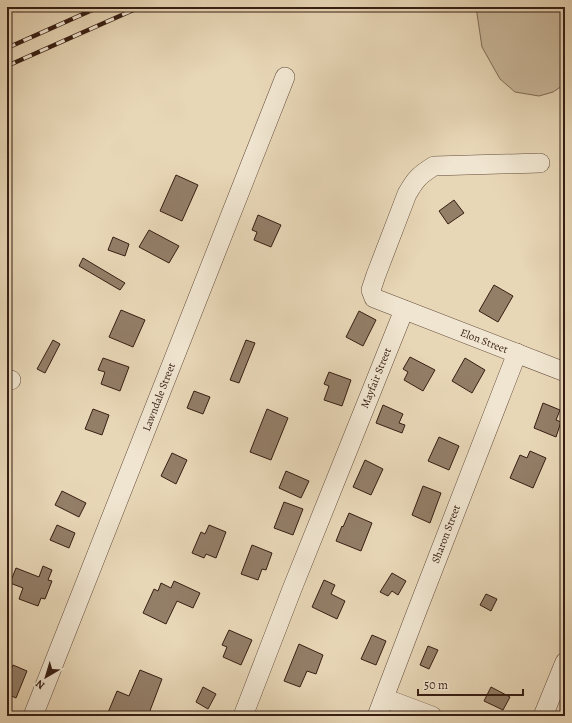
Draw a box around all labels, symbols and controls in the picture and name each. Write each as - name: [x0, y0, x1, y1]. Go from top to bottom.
- street label: Elon Street: [458, 325, 510, 357]
- street label: Mayfair Street: [357, 345, 395, 411]
- street label: Lawndale Street: [139, 360, 179, 433]
- street label: Sharon Street: [428, 502, 464, 565]
- north arrow: [26, 657, 66, 697]
- scale bar: [418, 671, 523, 697]
- text: N: [32, 676, 48, 693]
- text: 50 m: [424, 677, 448, 693]

